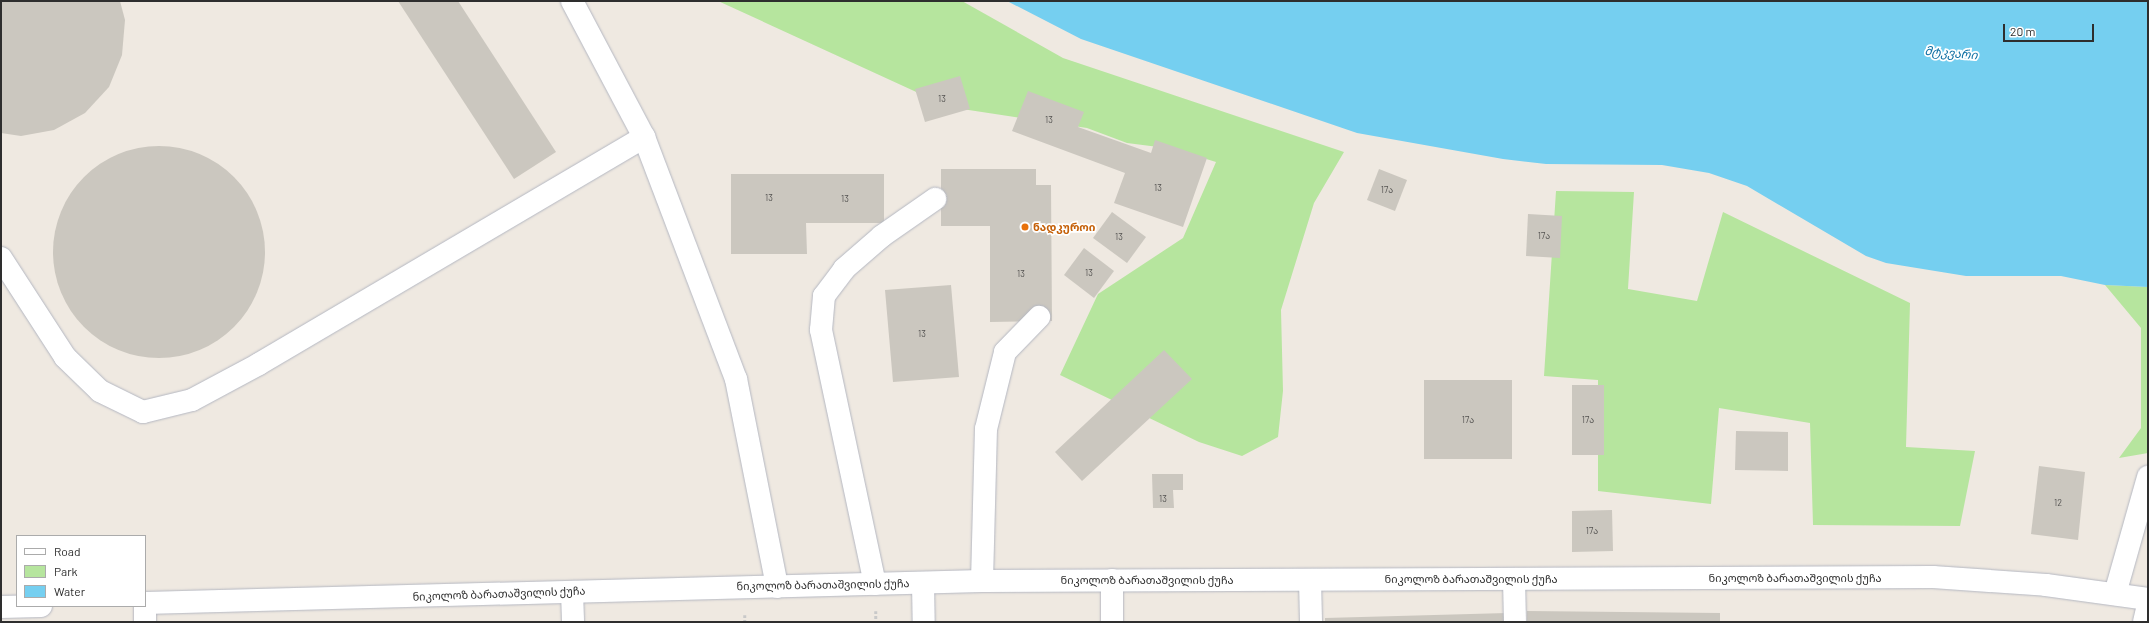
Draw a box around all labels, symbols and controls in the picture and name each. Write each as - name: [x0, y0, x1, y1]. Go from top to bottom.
- scale bar: [2005, 16, 2096, 42]
- text: 20 m: [2010, 24, 2036, 38]
- water label: მტკვარი: [1924, 44, 1978, 62]
- house number: 13: [938, 94, 946, 104]
- house number: 13: [1045, 115, 1053, 125]
- house number: 13: [1154, 183, 1162, 193]
- house number: 17ა: [1381, 185, 1393, 195]
- house number: 13: [765, 193, 773, 203]
- house number: 13: [841, 194, 849, 204]
- place label: ნადკუროი: [1033, 220, 1095, 234]
- marker: ნადკუროი: [1020, 222, 1030, 232]
- house number: 17ა: [1538, 231, 1550, 241]
- house number: 13: [1115, 232, 1123, 242]
- house number: 13: [1085, 268, 1093, 278]
- house number: 13: [1017, 269, 1025, 279]
- house number: 13: [918, 329, 926, 339]
- house number: 17ა: [1462, 415, 1474, 425]
- house number: 17ა: [1582, 415, 1594, 425]
- house number: 13: [1159, 494, 1167, 504]
- house number: 12: [2054, 498, 2062, 508]
- house number: 17ა: [1586, 526, 1598, 536]
- legend: [16, 535, 146, 607]
- text: Road: [54, 544, 81, 558]
- text: Park: [54, 564, 78, 578]
- street label: ნიკოლოზ ბარათაშვილის ქუჩა: [1709, 571, 1881, 585]
- street label: ნიკოლოზ ბარათაშვილის ქუჩა: [1385, 572, 1557, 586]
- street label: ნიკოლოზ ბარათაშვილის ქუჩა: [1061, 573, 1233, 587]
- street label: ნიკოლოზ ბარათაშვილის ქუჩა: [736, 577, 910, 593]
- text: Water: [54, 584, 85, 598]
- street label: ნიკოლოზ ბარათაშვილის ქუჩა: [412, 584, 586, 604]

